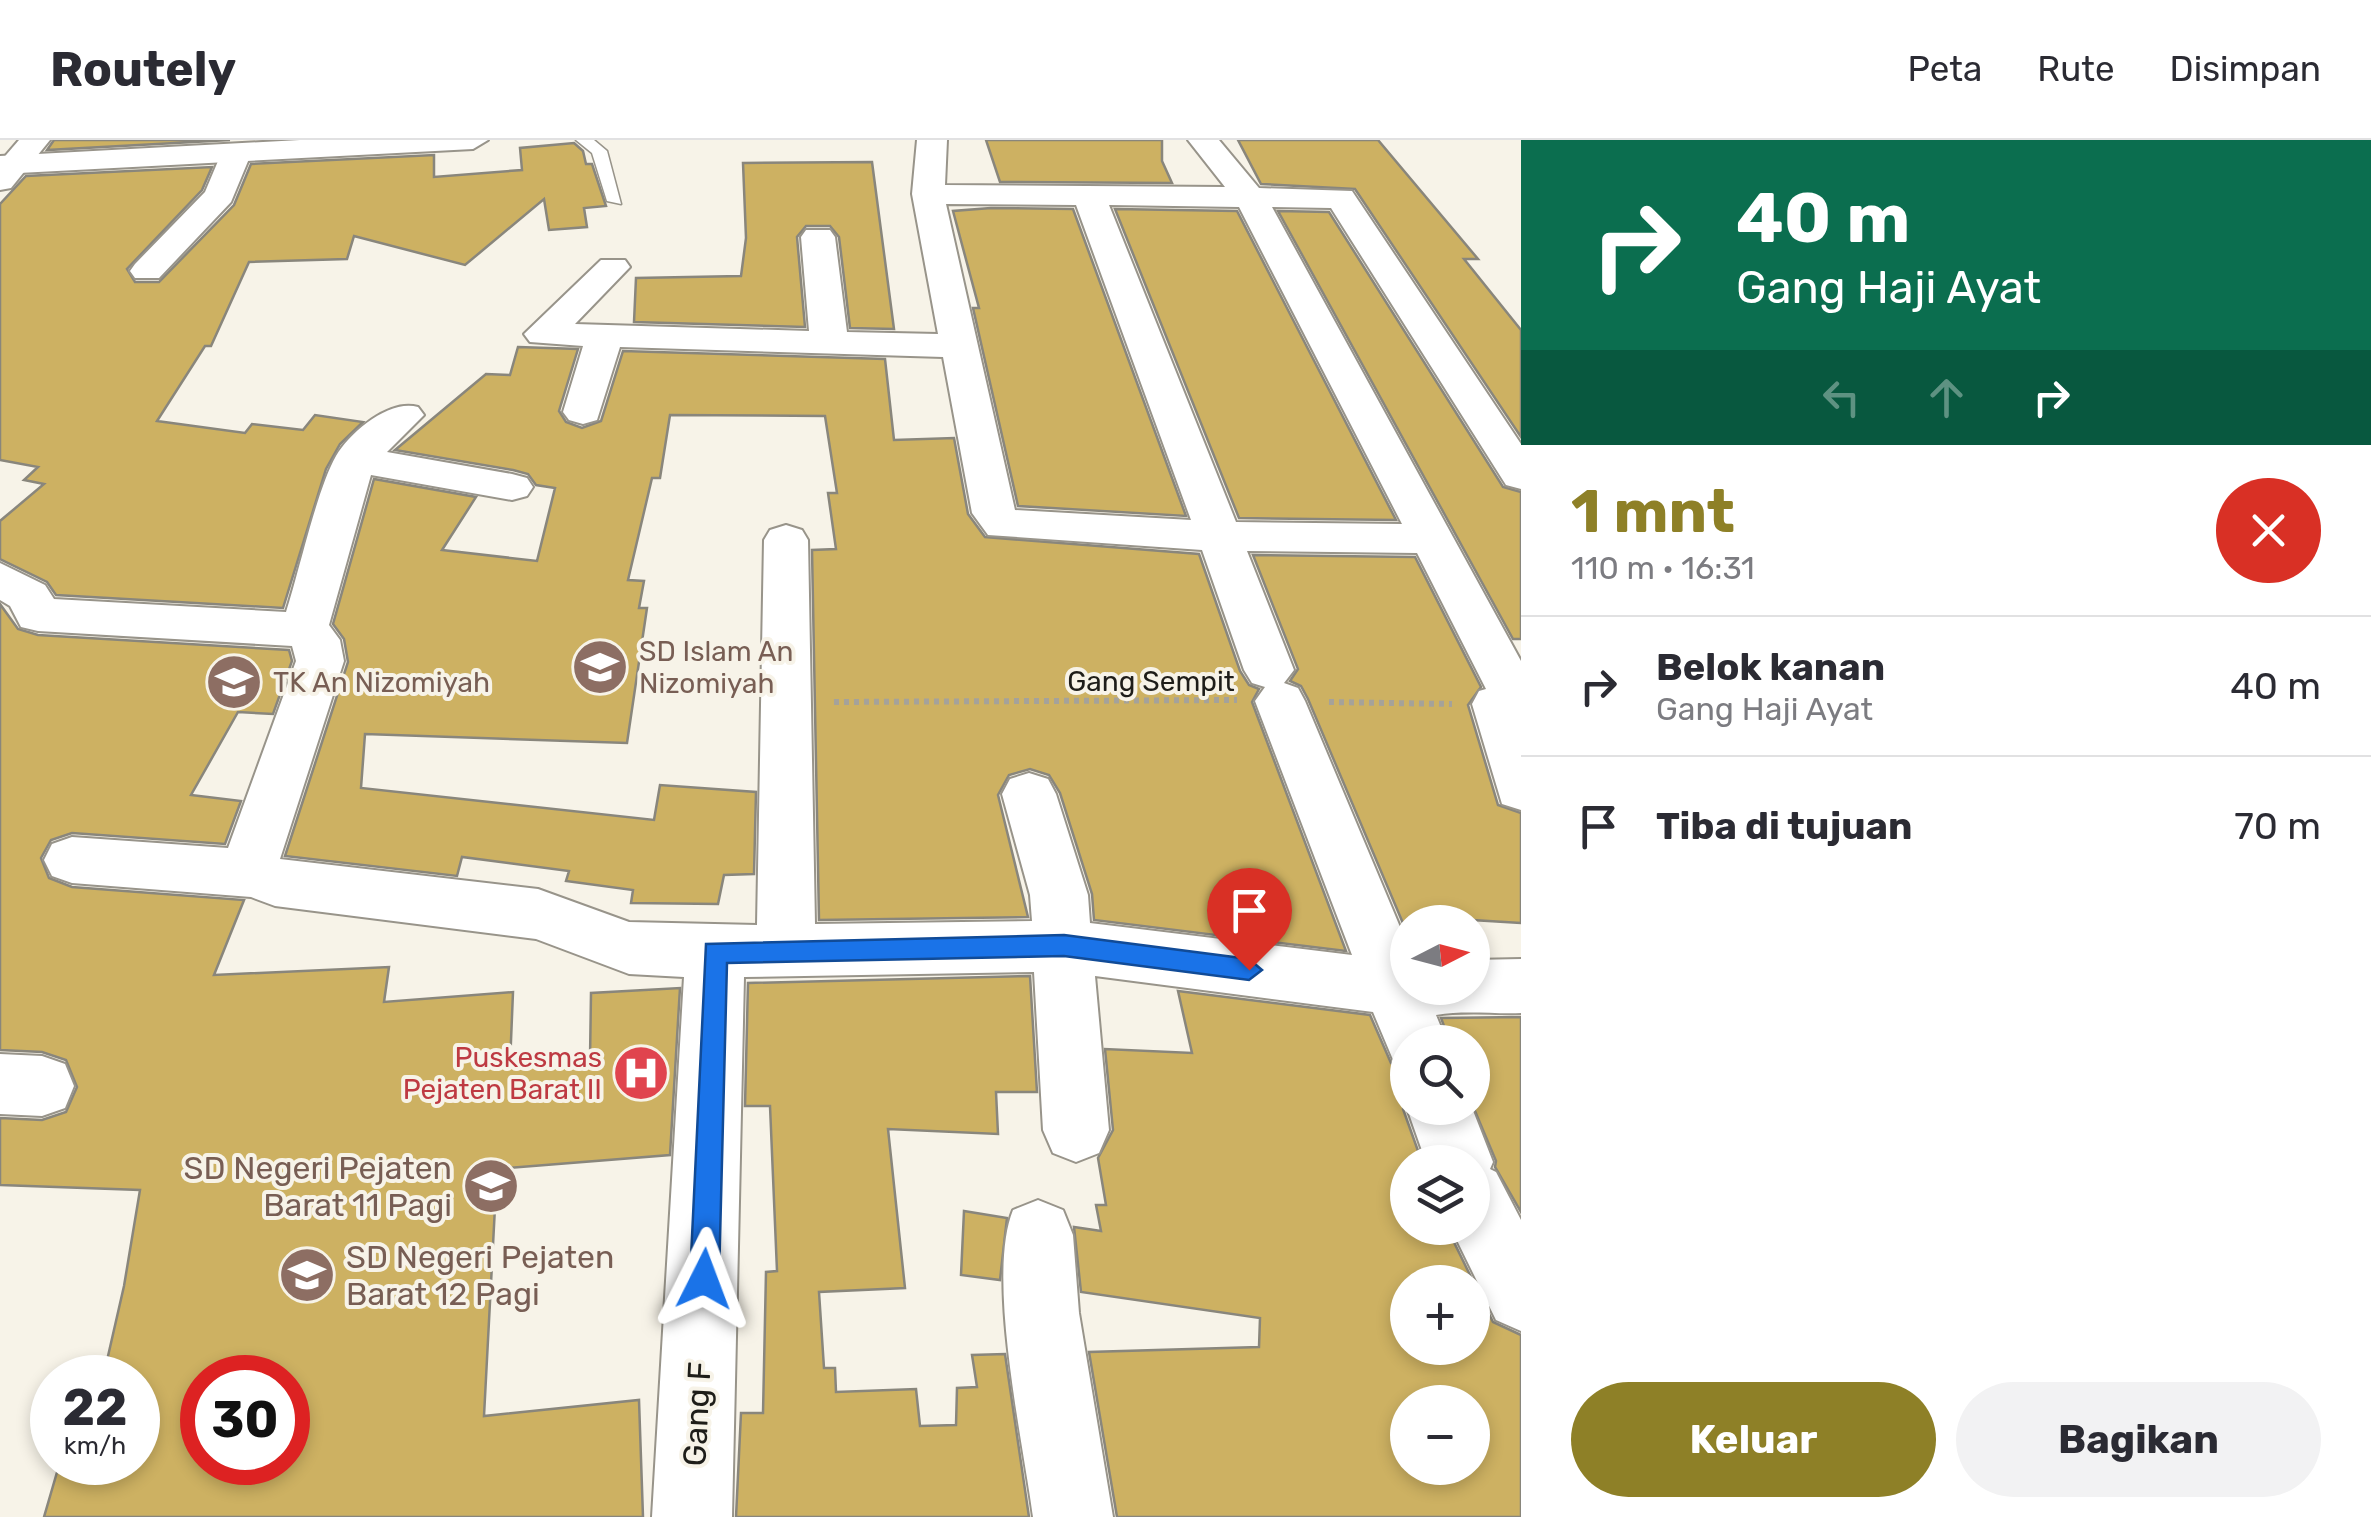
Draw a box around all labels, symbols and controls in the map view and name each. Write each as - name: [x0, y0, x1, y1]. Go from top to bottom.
- text: Routely: [50, 41, 236, 98]
- text: Peta: [1908, 48, 1982, 90]
- text: Rute: [2037, 48, 2115, 90]
- text: Disimpan: [2170, 48, 2321, 90]
- text: 40 m: [1736, 177, 1910, 260]
- icon: right: [1571, 180, 1701, 310]
- text: Gang Haji Ayat: [1736, 261, 2041, 314]
- icon: left: [1814, 370, 1869, 425]
- icon: ahead: [1919, 370, 1974, 425]
- icon: right: [2024, 370, 2079, 425]
- text: 1 mnt: [1571, 476, 1735, 547]
- button: close: [2216, 478, 2321, 583]
- text: 110 m · 16:31: [1571, 549, 1755, 587]
- place label: SD Islam An Nizomiyah: [639, 635, 794, 700]
- school or university icon: SD Islam An Nizomiyah: [570, 637, 630, 697]
- text: Belok kanan: [1656, 644, 1885, 690]
- school or university icon: TK An Nizomiyah: [204, 652, 264, 712]
- icon: right: [1571, 659, 1626, 714]
- text: 40 m: [2230, 663, 2321, 709]
- street label: Gang Sempit: [1067, 665, 1235, 698]
- place label: TK An Nizomiyah: [273, 666, 490, 699]
- text: Gang Haji Ayat: [1656, 690, 1873, 728]
- icon: arrive: [1571, 799, 1626, 854]
- text: Tiba di tujuan: [1656, 803, 1912, 849]
- text: 70 m: [2234, 803, 2321, 849]
- pin: [1207, 868, 1292, 971]
- icon: arrive: [1222, 883, 1277, 938]
- north arrow: [1390, 905, 1490, 1005]
- map controls: [1390, 905, 1490, 1485]
- button: search: [1390, 1025, 1490, 1125]
- place label: Puskesmas Pejaten Barat II: [403, 1041, 602, 1106]
- hospital icon: Puskesmas Pejaten Barat II: [611, 1043, 671, 1103]
- button: layers: [1390, 1145, 1490, 1245]
- place label: SD Negeri Pejaten Barat 11 Pagi: [184, 1149, 452, 1224]
- school or university icon: SD Negeri Pejaten Barat 11 Pagi: [461, 1156, 521, 1216]
- position arrow: [652, 1227, 756, 1331]
- place label: SD Negeri Pejaten Barat 12 Pagi: [346, 1238, 614, 1313]
- school or university icon: SD Negeri Pejaten Barat 12 Pagi: [277, 1245, 337, 1305]
- button: +: [1390, 1265, 1490, 1365]
- speed limit sign: 30: [180, 1355, 310, 1485]
- street label: Gang F: [675, 1361, 719, 1467]
- text: 22: [63, 1378, 128, 1438]
- button: Keluar: [1571, 1382, 1936, 1497]
- button: Bagikan: [1956, 1382, 2321, 1497]
- button: −: [1390, 1385, 1490, 1485]
- text: km/h: [64, 1431, 126, 1460]

